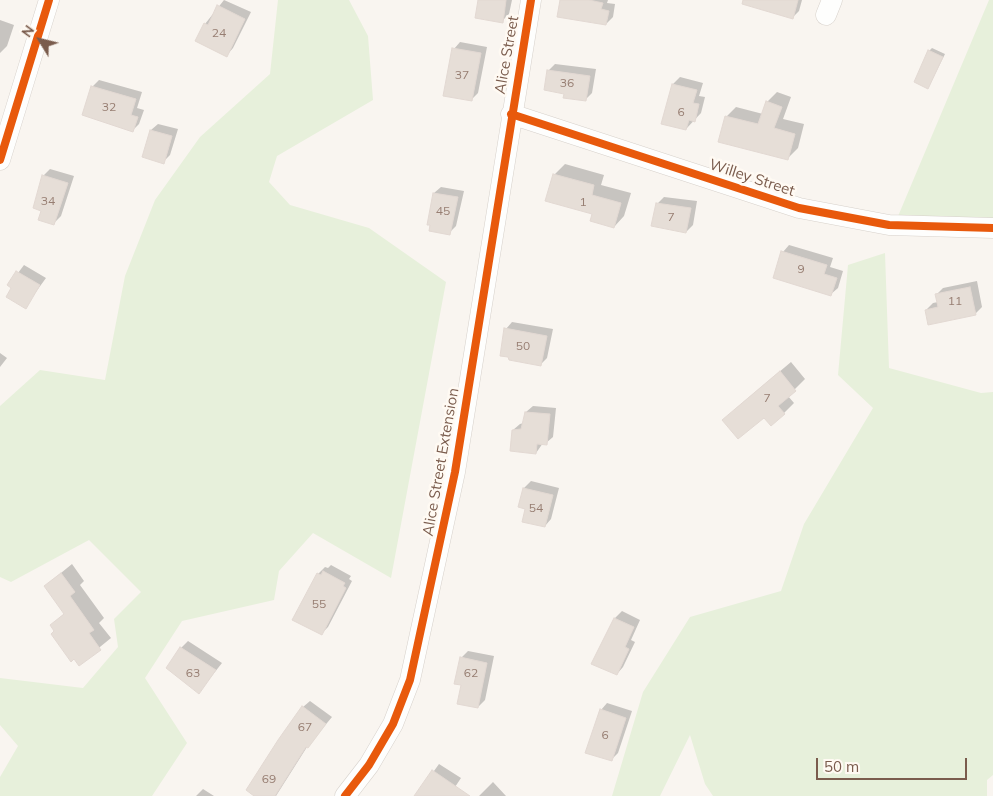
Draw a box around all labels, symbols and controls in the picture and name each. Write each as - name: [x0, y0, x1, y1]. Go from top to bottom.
- north arrow: [15, 15, 65, 65]
- street label: Alice Street: [491, 15, 523, 95]
- text: N: [17, 22, 38, 41]
- house number: 24: [212, 26, 226, 40]
- house number: 37: [455, 68, 469, 82]
- house number: 36: [560, 76, 574, 90]
- house number: 32: [102, 100, 116, 114]
- house number: 6: [677, 105, 685, 119]
- street label: Willey Street: [707, 156, 797, 200]
- house number: 34: [41, 194, 55, 208]
- house number: 1: [579, 195, 587, 209]
- house number: 45: [436, 204, 450, 218]
- house number: 7: [667, 210, 675, 224]
- house number: 9: [797, 262, 805, 276]
- house number: 11: [948, 294, 962, 308]
- house number: 50: [516, 339, 530, 353]
- street label: Alice Street Extension: [419, 386, 463, 538]
- house number: 7: [763, 391, 771, 405]
- house number: 54: [529, 501, 543, 515]
- house number: 55: [312, 597, 326, 611]
- house number: 63: [186, 666, 200, 680]
- house number: 62: [464, 666, 478, 680]
- house number: 67: [298, 720, 312, 734]
- house number: 6: [601, 728, 609, 742]
- scale bar: [818, 748, 969, 780]
- text: 50 m: [824, 757, 859, 776]
- house number: 69: [262, 772, 276, 786]

